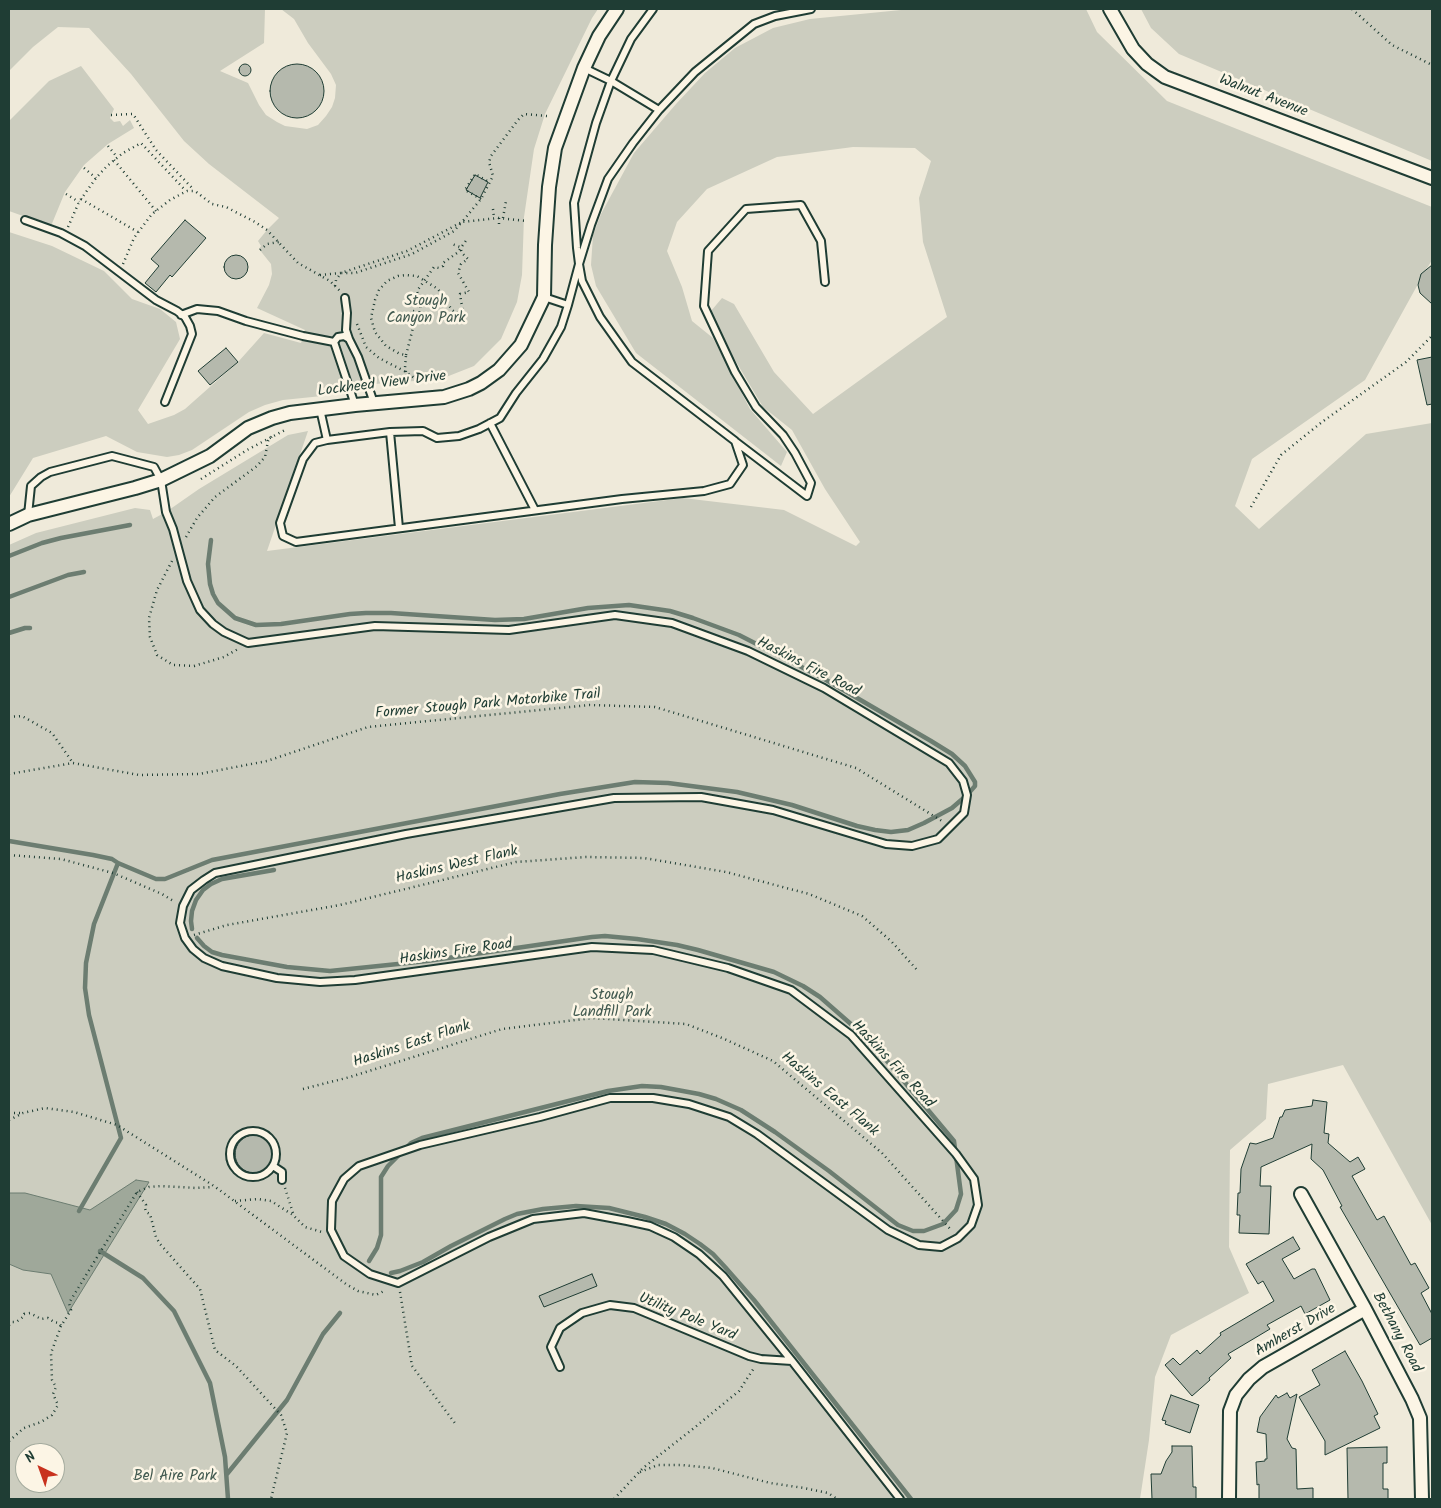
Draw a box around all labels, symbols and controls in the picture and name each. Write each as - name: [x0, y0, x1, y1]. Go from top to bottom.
- street label: Walnut Avenue: [1216, 72, 1310, 122]
- park label: Stough Canyon Park: [386, 293, 466, 328]
- street label: Lockheed View Drive: [317, 368, 447, 402]
- street label: Haskins Fire Road: [753, 634, 863, 702]
- street label: Former Stough Park Motorbike Trail: [375, 686, 601, 724]
- street label: Haskins West Flank: [394, 843, 520, 889]
- street label: Haskins Fire Road: [398, 936, 514, 970]
- park label: Stough Landfill Park: [572, 987, 652, 1022]
- street label: Haskins Fire Road: [847, 1017, 937, 1113]
- street label: Haskins East Flank: [351, 1018, 473, 1072]
- street label: Haskins East Flank: [776, 1049, 882, 1141]
- street label: Utility Pole Yard: [635, 1290, 739, 1346]
- street label: Bethany Road: [1367, 1290, 1425, 1376]
- street label: Amherst Drive: [1252, 1301, 1340, 1361]
- north arrow: [15, 1443, 65, 1493]
- text: N: [20, 1446, 41, 1469]
- park label: Bel Aire Park: [133, 1468, 217, 1486]

